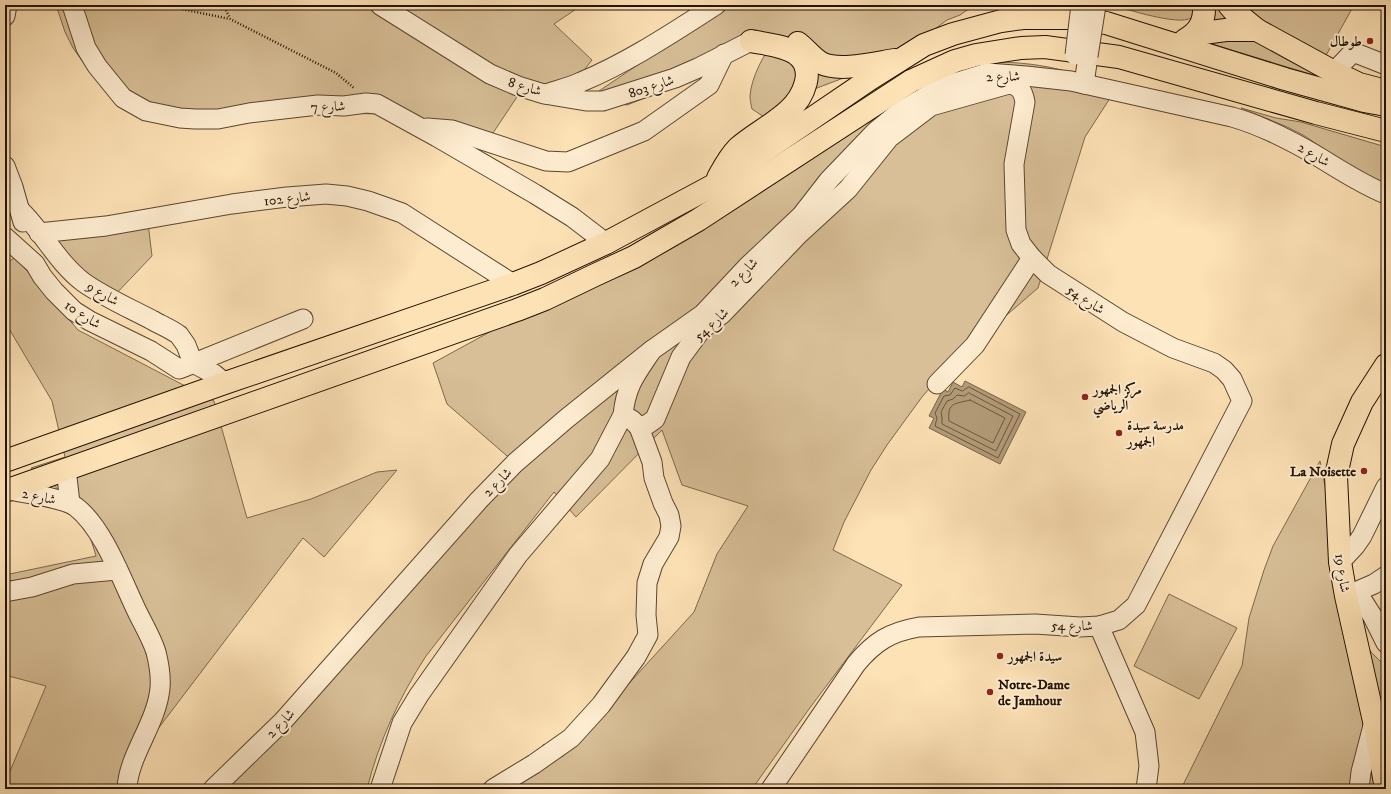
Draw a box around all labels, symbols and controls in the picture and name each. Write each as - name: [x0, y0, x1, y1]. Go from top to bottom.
- place label: طوطال: [1330, 33, 1362, 51]
- marker: طوطال: [1365, 36, 1375, 46]
- street label: شارع 2: [986, 68, 1020, 88]
- street label: شارع 803: [626, 71, 677, 105]
- street label: شارع 8: [505, 73, 544, 103]
- street label: شارع 7: [310, 97, 346, 119]
- street label: شارع 2: [1293, 139, 1333, 173]
- street label: شارع 102: [263, 188, 312, 212]
- street label: شارع 2: [725, 254, 764, 293]
- street label: شارع 9: [81, 277, 122, 312]
- street label: شارع 54: [1062, 281, 1108, 320]
- street label: شارع 10: [60, 296, 104, 335]
- street label: شارع 54: [690, 304, 734, 347]
- place label: مركز الجمهور الرياضي: [1091, 381, 1142, 419]
- marker: مركز الجمهور الرياضي: [1080, 392, 1090, 402]
- place label: مدرسة سيدة الجمهور: [1125, 417, 1184, 451]
- marker: مدرسة سيدة الجمهور: [1114, 428, 1124, 438]
- place label: La Noisette: [1290, 463, 1356, 481]
- street label: شارع 2: [479, 464, 518, 503]
- marker: La Noisette: [1359, 466, 1369, 476]
- street label: شارع 2: [20, 485, 57, 511]
- street label: شارع 19: [1328, 552, 1354, 594]
- street label: شارع 54: [1051, 617, 1093, 637]
- place label: سيدة الجمهور: [1006, 648, 1062, 666]
- marker: سيدة الجمهور: [995, 651, 1005, 661]
- place label: Notre-Dame de Jamhour: [998, 676, 1070, 710]
- marker: Notre-Dame de Jamhour: [985, 687, 995, 697]
- street label: شارع 2: [262, 705, 301, 744]

